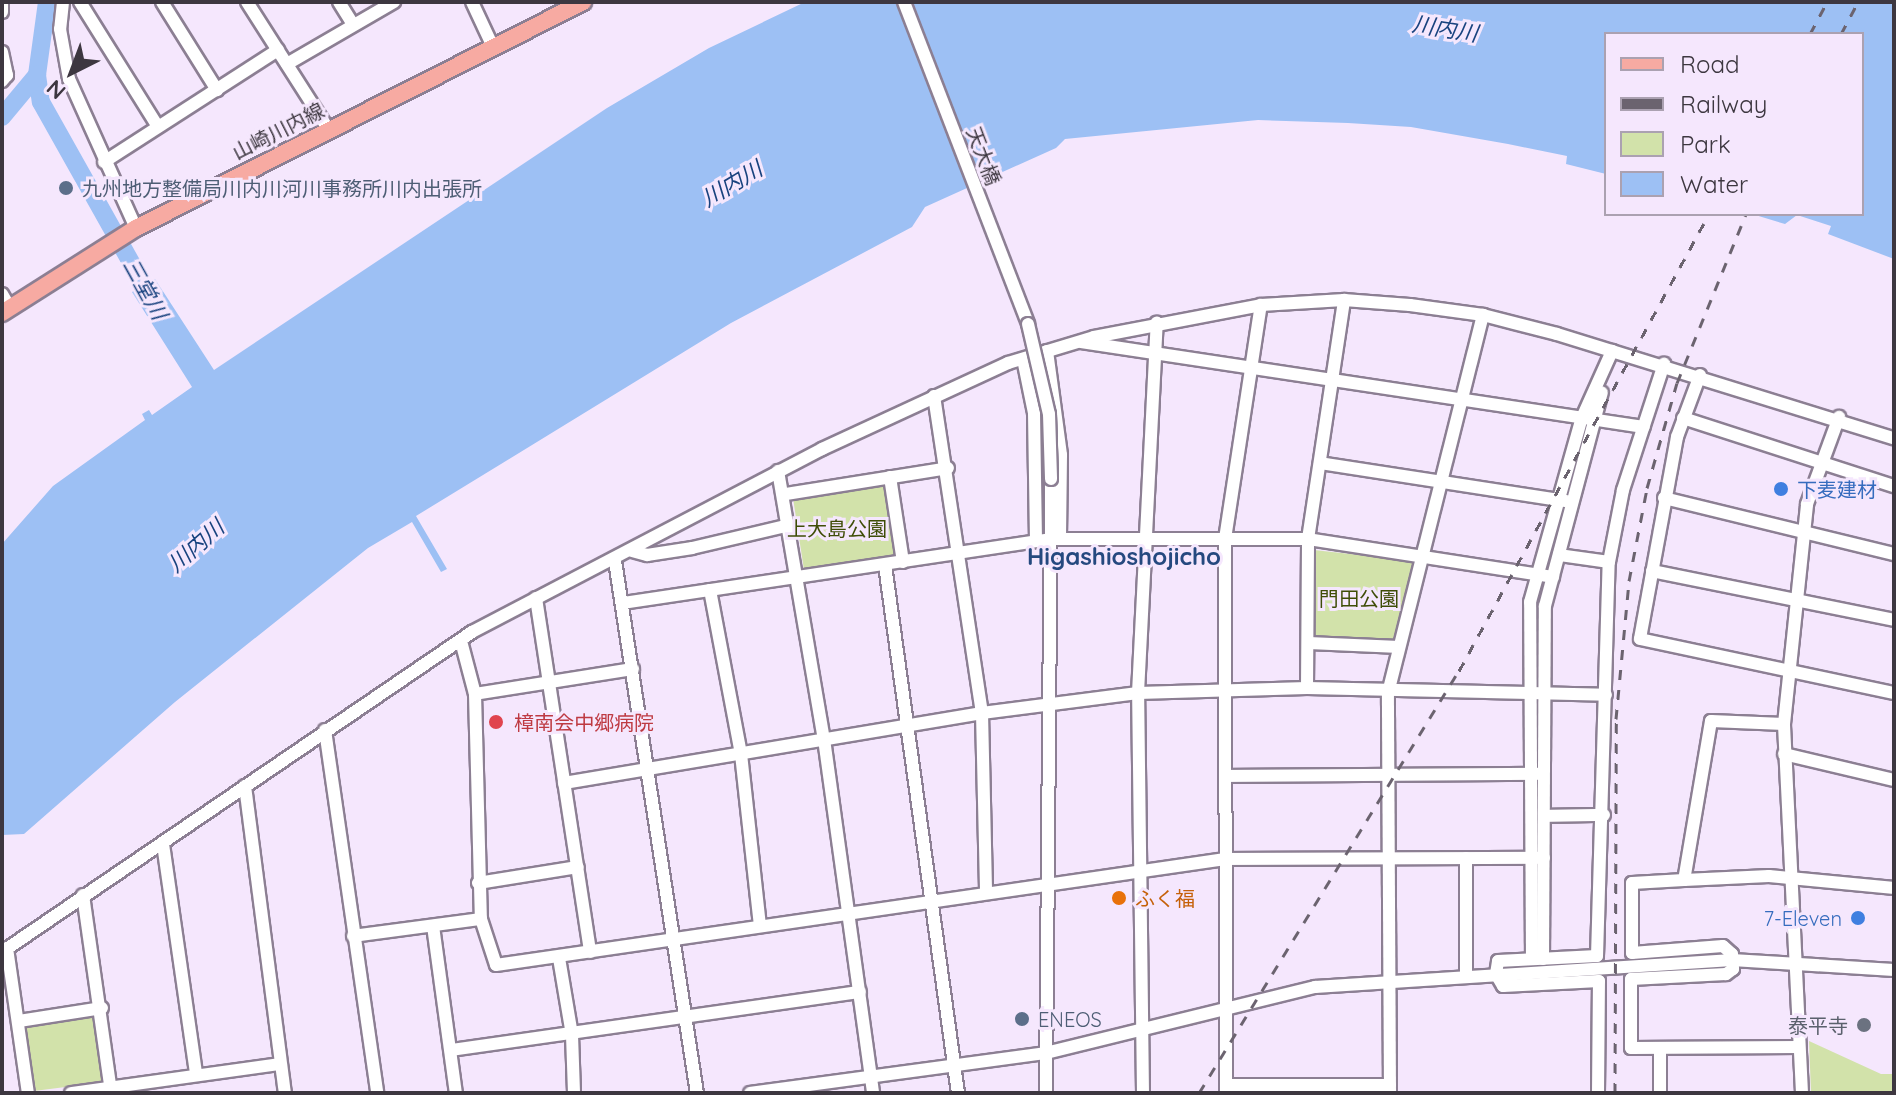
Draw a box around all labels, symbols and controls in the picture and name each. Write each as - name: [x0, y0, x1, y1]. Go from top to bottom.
- water label: 川内川: [1410, 11, 1480, 47]
- north arrow: [32, 32, 112, 112]
- legend: [1604, 32, 1864, 216]
- text: Road: [1680, 49, 1740, 79]
- text: N: [41, 74, 71, 106]
- text: Railway: [1680, 89, 1767, 119]
- street label: 山崎川内線: [228, 98, 328, 164]
- street label: 天大橋: [962, 124, 1006, 188]
- text: Park: [1680, 129, 1731, 159]
- water label: 川内川: [697, 156, 767, 212]
- text: Water: [1680, 169, 1748, 199]
- place label: 九州地方整備局川内川河川事務所川内出張所: [82, 176, 482, 200]
- marker: 九州地方整備局川内川河川事務所川内出張所: [57, 179, 75, 197]
- water label: 三堂川: [117, 254, 173, 324]
- place label: 下麦建材: [1797, 477, 1877, 501]
- marker: 下麦建材: [1772, 480, 1790, 498]
- water label: 川内川: [162, 514, 230, 578]
- park label: 上大島公園: [787, 516, 887, 540]
- district label: Higashioshojicho: [1027, 543, 1221, 571]
- park label: 門田公園: [1319, 586, 1399, 610]
- place label: 樟南会中郷病院: [514, 710, 654, 734]
- marker: 樟南会中郷病院: [485, 711, 507, 733]
- place label: ふく福: [1135, 886, 1195, 910]
- marker: ふく福: [1110, 889, 1128, 907]
- place label: 7-Eleven: [1764, 906, 1842, 930]
- marker: 7-Eleven: [1849, 909, 1867, 927]
- place label: ENEOS: [1038, 1007, 1102, 1031]
- marker: ENEOS: [1013, 1010, 1031, 1028]
- place label: 泰平寺: [1788, 1013, 1848, 1037]
- marker: 泰平寺: [1855, 1016, 1873, 1034]

